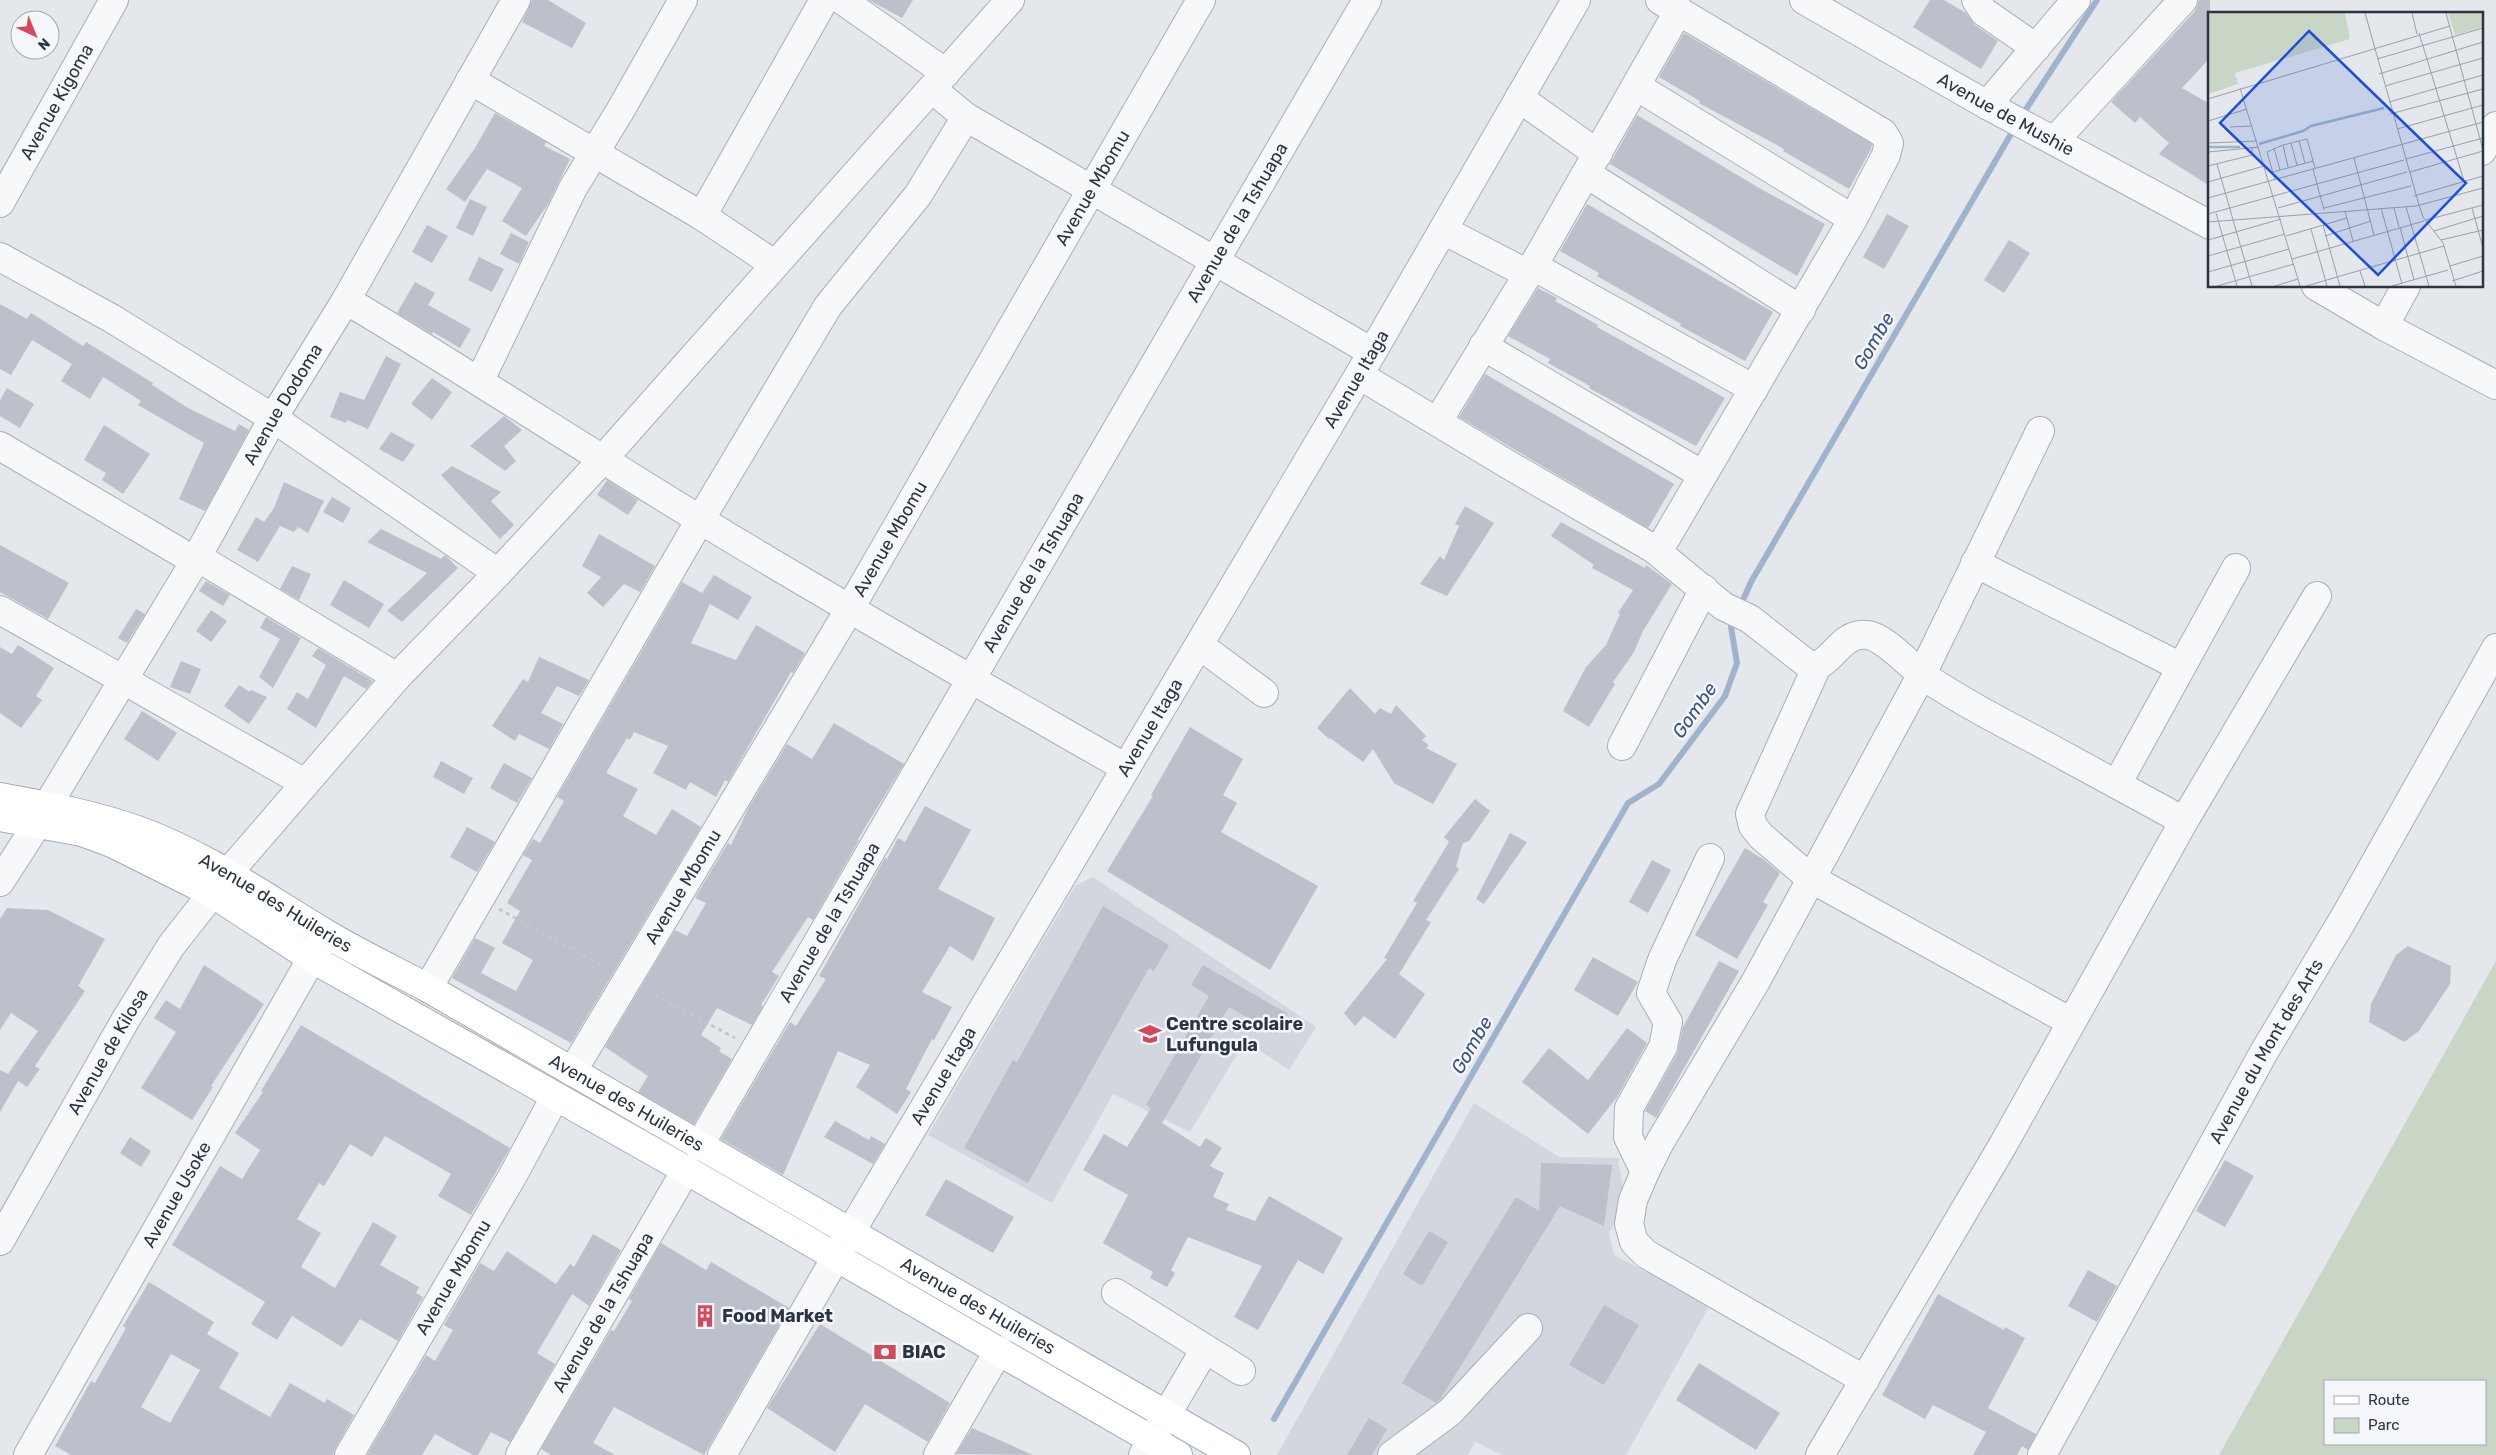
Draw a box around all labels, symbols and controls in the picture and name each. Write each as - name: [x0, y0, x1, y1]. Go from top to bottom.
- north arrow: [10, 10, 60, 60]
- inset map: [2208, 12, 2484, 288]
- text: N: [34, 34, 53, 54]
- street label: Avenue Kigoma: [15, 40, 98, 164]
- street label: Avenue de Mushie: [1934, 68, 2078, 161]
- street label: Avenue Mbomu: [1051, 126, 1135, 250]
- street label: Avenue de la Tshuapa: [1182, 139, 1293, 306]
- water label: Gombe: [1848, 308, 1899, 374]
- street label: Avenue Itaga: [1319, 326, 1394, 432]
- street label: Avenue Dodoma: [239, 339, 327, 469]
- street label: Avenue Mbomu: [848, 477, 932, 600]
- street label: Avenue de la Tshuapa: [978, 488, 1089, 656]
- street label: Avenue Itaga: [1112, 675, 1187, 781]
- water label: Gombe: [1667, 678, 1722, 743]
- street label: Avenue Mbomu: [640, 825, 726, 948]
- street label: Avenue de la Tshuapa: [774, 838, 885, 1006]
- street label: Avenue des Huileries: [195, 849, 356, 957]
- street label: Avenue du Mont des Arts: [2205, 955, 2328, 1147]
- street label: Avenue de Kilosa: [63, 985, 153, 1118]
- water label: Gombe: [1446, 1012, 1497, 1078]
- place label: Centre scolaire Lufungula: [1166, 1013, 1303, 1056]
- school or university icon: Centre scolaire Lufungula: [1137, 1021, 1163, 1047]
- street label: Avenue Itaga: [906, 1023, 981, 1129]
- street label: Avenue des Huileries: [545, 1049, 708, 1156]
- street label: Avenue Usoke: [138, 1138, 216, 1251]
- street label: Avenue Mbomu: [411, 1216, 495, 1339]
- street label: Avenue de la Tshuapa: [548, 1228, 658, 1396]
- street label: Avenue des Huileries: [897, 1253, 1059, 1359]
- building icon: Food Market: [692, 1303, 718, 1329]
- place label: Food Market: [722, 1305, 833, 1327]
- bank icon: BIAC: [872, 1339, 898, 1365]
- place label: BIAC: [902, 1341, 946, 1363]
- legend: [2324, 1380, 2486, 1445]
- text: Route: [2368, 1391, 2410, 1409]
- text: Parc: [2368, 1416, 2400, 1434]

